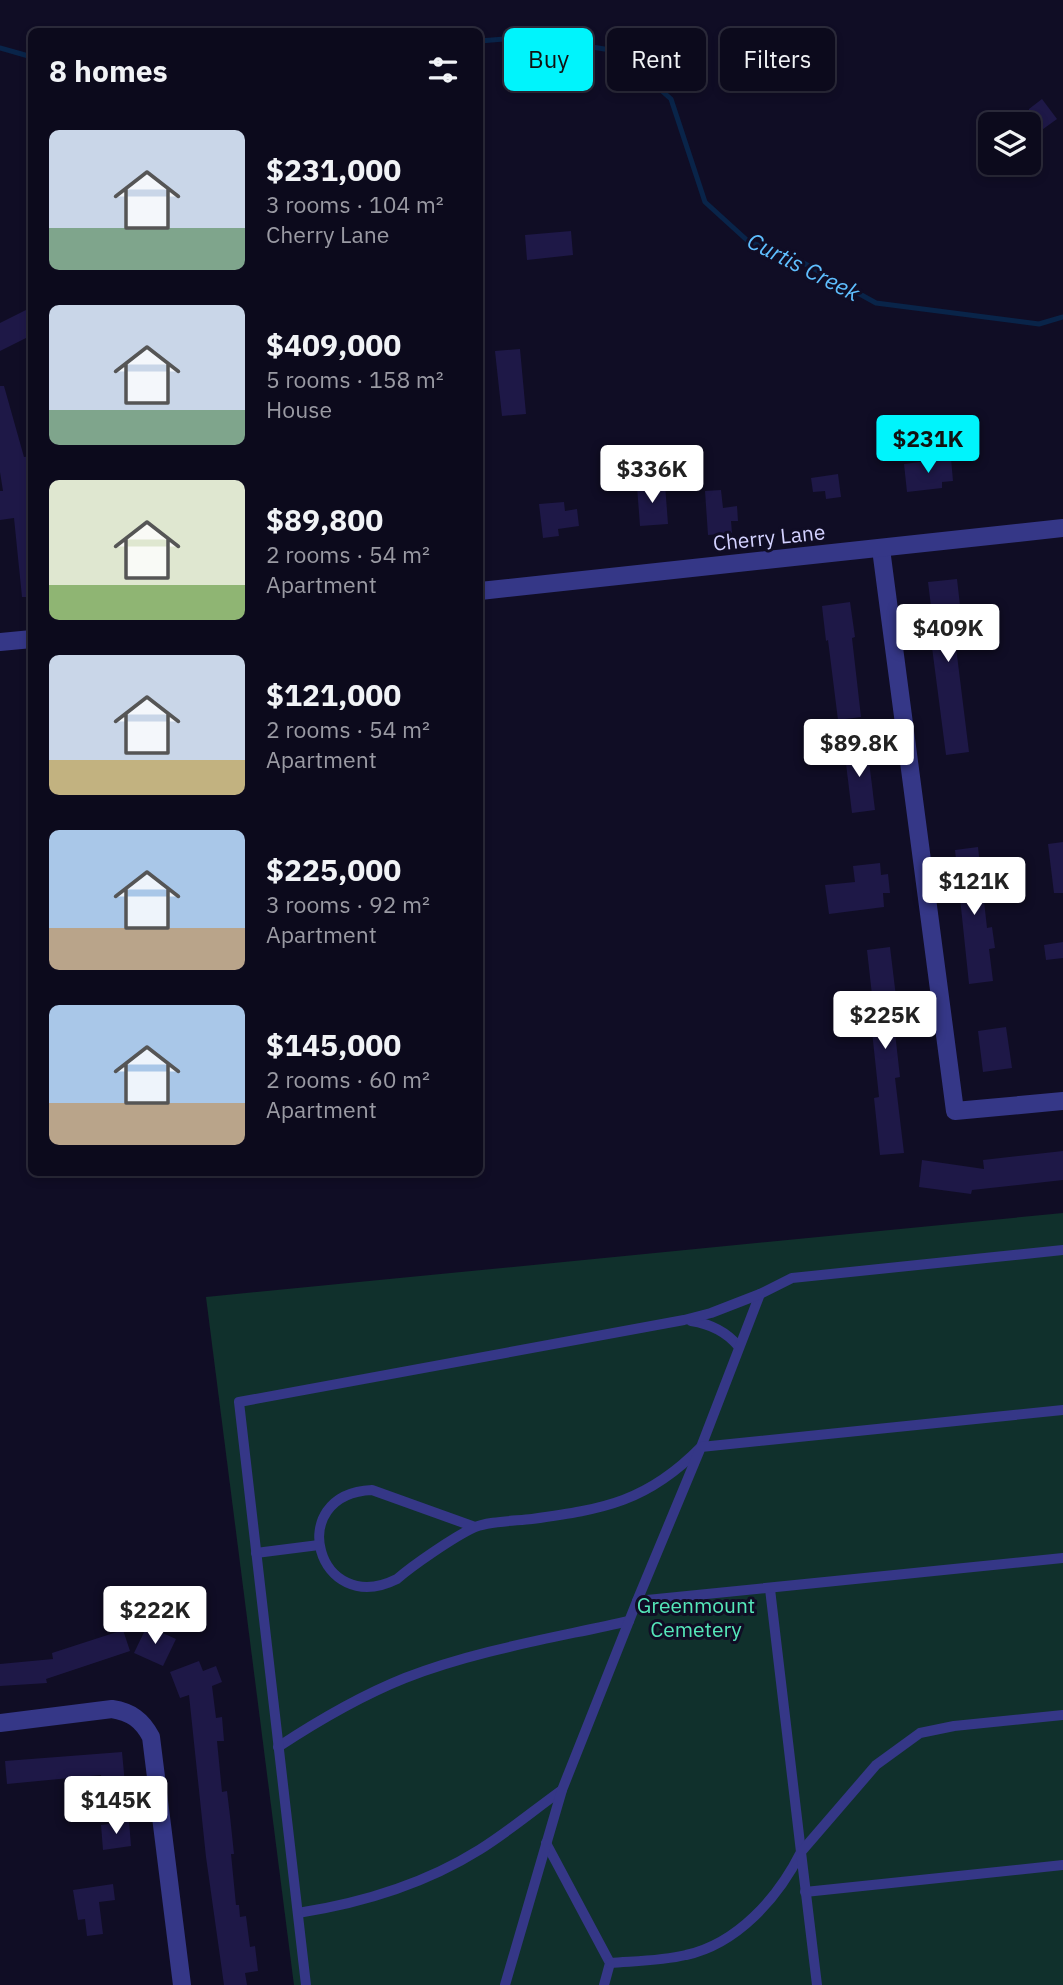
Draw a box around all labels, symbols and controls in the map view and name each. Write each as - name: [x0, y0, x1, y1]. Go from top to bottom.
- chip: Buy: [504, 28, 593, 91]
- chip: Rent: [607, 28, 706, 91]
- chip: Filters: [720, 28, 835, 91]
- text: 8 homes: [49, 51, 168, 90]
- icon: filters: [424, 51, 462, 89]
- map controls: [978, 112, 1041, 175]
- button: layers: [978, 112, 1041, 175]
- text: $231,000: [266, 150, 401, 189]
- icon: home: [105, 158, 189, 242]
- text: 3 rooms · 104 m²: [266, 189, 444, 219]
- text: Cherry Lane: [266, 219, 389, 249]
- water label: Curtis Creek: [743, 225, 866, 308]
- text: $409,000: [266, 325, 401, 364]
- icon: home: [105, 333, 189, 417]
- text: 5 rooms · 158 m²: [266, 364, 444, 394]
- text: House: [266, 394, 332, 424]
- pin: $231K: [879, 416, 977, 475]
- text: $231K: [892, 423, 964, 453]
- pin: $336K: [603, 446, 701, 505]
- text: $336K: [616, 453, 688, 483]
- text: $89,800: [266, 500, 383, 539]
- icon: home: [105, 508, 189, 592]
- street label: Cherry Lane: [711, 517, 827, 557]
- text: 2 rooms · 54 m²: [266, 539, 430, 569]
- text: Apartment: [266, 569, 377, 599]
- pin: $409K: [899, 604, 997, 664]
- text: $409K: [912, 612, 984, 642]
- text: $121,000: [266, 675, 401, 714]
- icon: home: [105, 683, 189, 767]
- text: 2 rooms · 54 m²: [266, 714, 430, 744]
- pin: $89.8K: [802, 720, 916, 779]
- text: $89.8K: [820, 727, 898, 757]
- text: Apartment: [266, 744, 377, 774]
- text: $225,000: [266, 850, 401, 889]
- icon: home: [105, 858, 189, 942]
- pin: $121K: [925, 858, 1023, 917]
- text: $121K: [938, 865, 1010, 895]
- text: 3 rooms · 92 m²: [266, 889, 430, 919]
- text: Apartment: [266, 919, 377, 949]
- pin: $225K: [836, 992, 934, 1051]
- text: $225K: [849, 999, 921, 1029]
- text: $145,000: [266, 1025, 401, 1064]
- icon: home: [105, 1033, 189, 1117]
- text: 2 rooms · 60 m²: [266, 1064, 430, 1094]
- text: Apartment: [266, 1094, 377, 1124]
- pin: $222K: [106, 1586, 204, 1646]
- park label: Greenmount Cemetery: [637, 1591, 755, 1643]
- text: $222K: [119, 1594, 191, 1624]
- pin: $145K: [67, 1776, 165, 1836]
- text: $145K: [80, 1784, 152, 1814]

